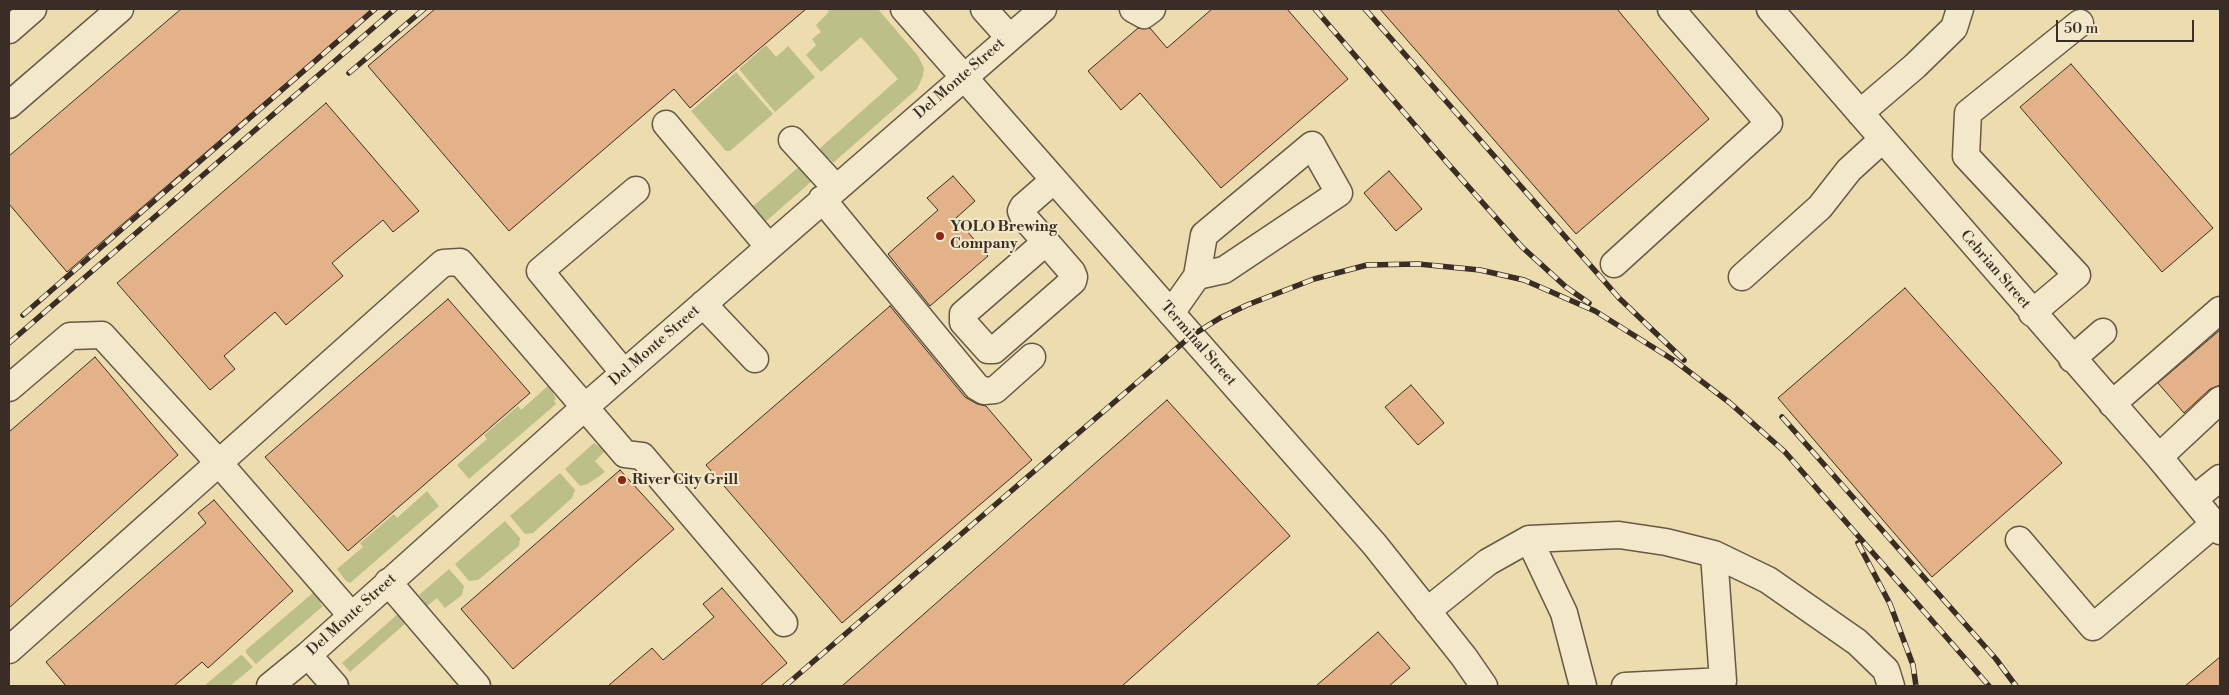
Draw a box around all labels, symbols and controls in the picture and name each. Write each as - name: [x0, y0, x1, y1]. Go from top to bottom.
- scale bar: [2059, 10, 2196, 42]
- text: 50 m: [2064, 19, 2098, 38]
- street label: Del Monte Street: [911, 35, 1009, 123]
- place label: YOLO Brewing Company: [950, 218, 1057, 253]
- street label: Cebrian Street: [1956, 227, 2034, 313]
- marker: YOLO Brewing Company: [934, 230, 946, 242]
- street label: Terminal Street: [1156, 298, 1240, 390]
- street label: Del Monte Street: [606, 302, 704, 390]
- place label: River City Grill: [632, 471, 738, 489]
- marker: River City Grill: [616, 474, 628, 486]
- street label: Del Monte Street: [304, 570, 400, 660]

